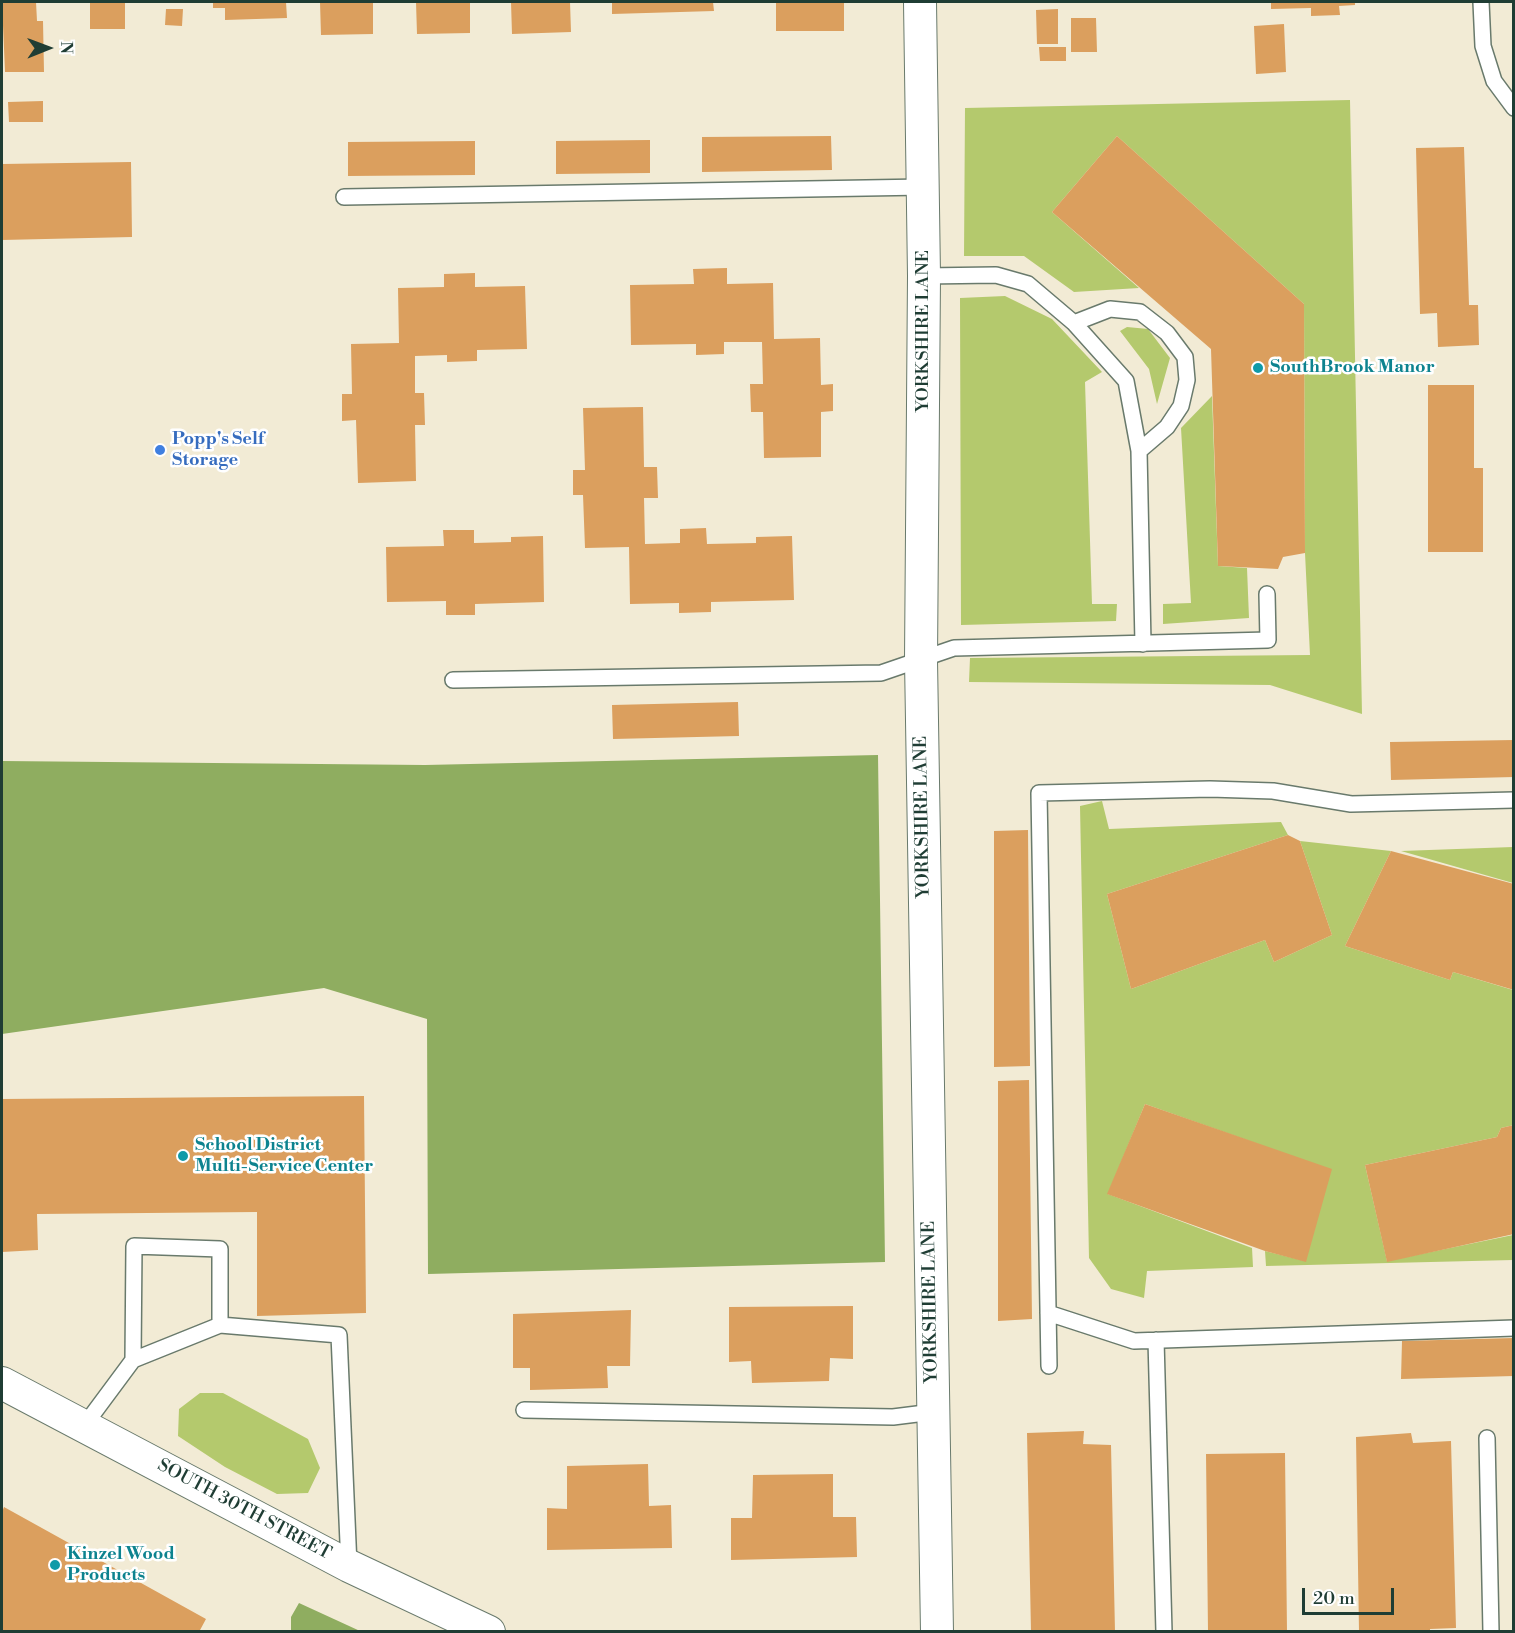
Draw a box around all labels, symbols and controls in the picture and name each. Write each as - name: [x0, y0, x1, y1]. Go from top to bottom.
- north arrow: [18, 18, 78, 78]
- text: N: [56, 41, 76, 54]
- street label: YORKSHIRE LANE: [913, 250, 935, 412]
- place label: SouthBrook Manor: [1270, 357, 1435, 379]
- marker: SouthBrook Manor: [1251, 361, 1265, 375]
- place label: Popp's Self Storage: [172, 429, 264, 472]
- marker: Popp's Self Storage: [153, 443, 167, 457]
- street label: YORKSHIRE LANE: [911, 736, 935, 898]
- place label: School District Multi-Service Center: [195, 1135, 373, 1178]
- marker: School District Multi-Service Center: [176, 1149, 190, 1163]
- street label: YORKSHIRE LANE: [919, 1221, 943, 1383]
- street label: SOUTH 30TH STREET: [153, 1455, 335, 1565]
- place label: Kinzel Wood Products: [67, 1544, 175, 1586]
- marker: Kinzel Wood Products: [48, 1558, 62, 1572]
- scale bar: [1305, 1576, 1396, 1614]
- text: 20 m: [1313, 1587, 1355, 1610]

